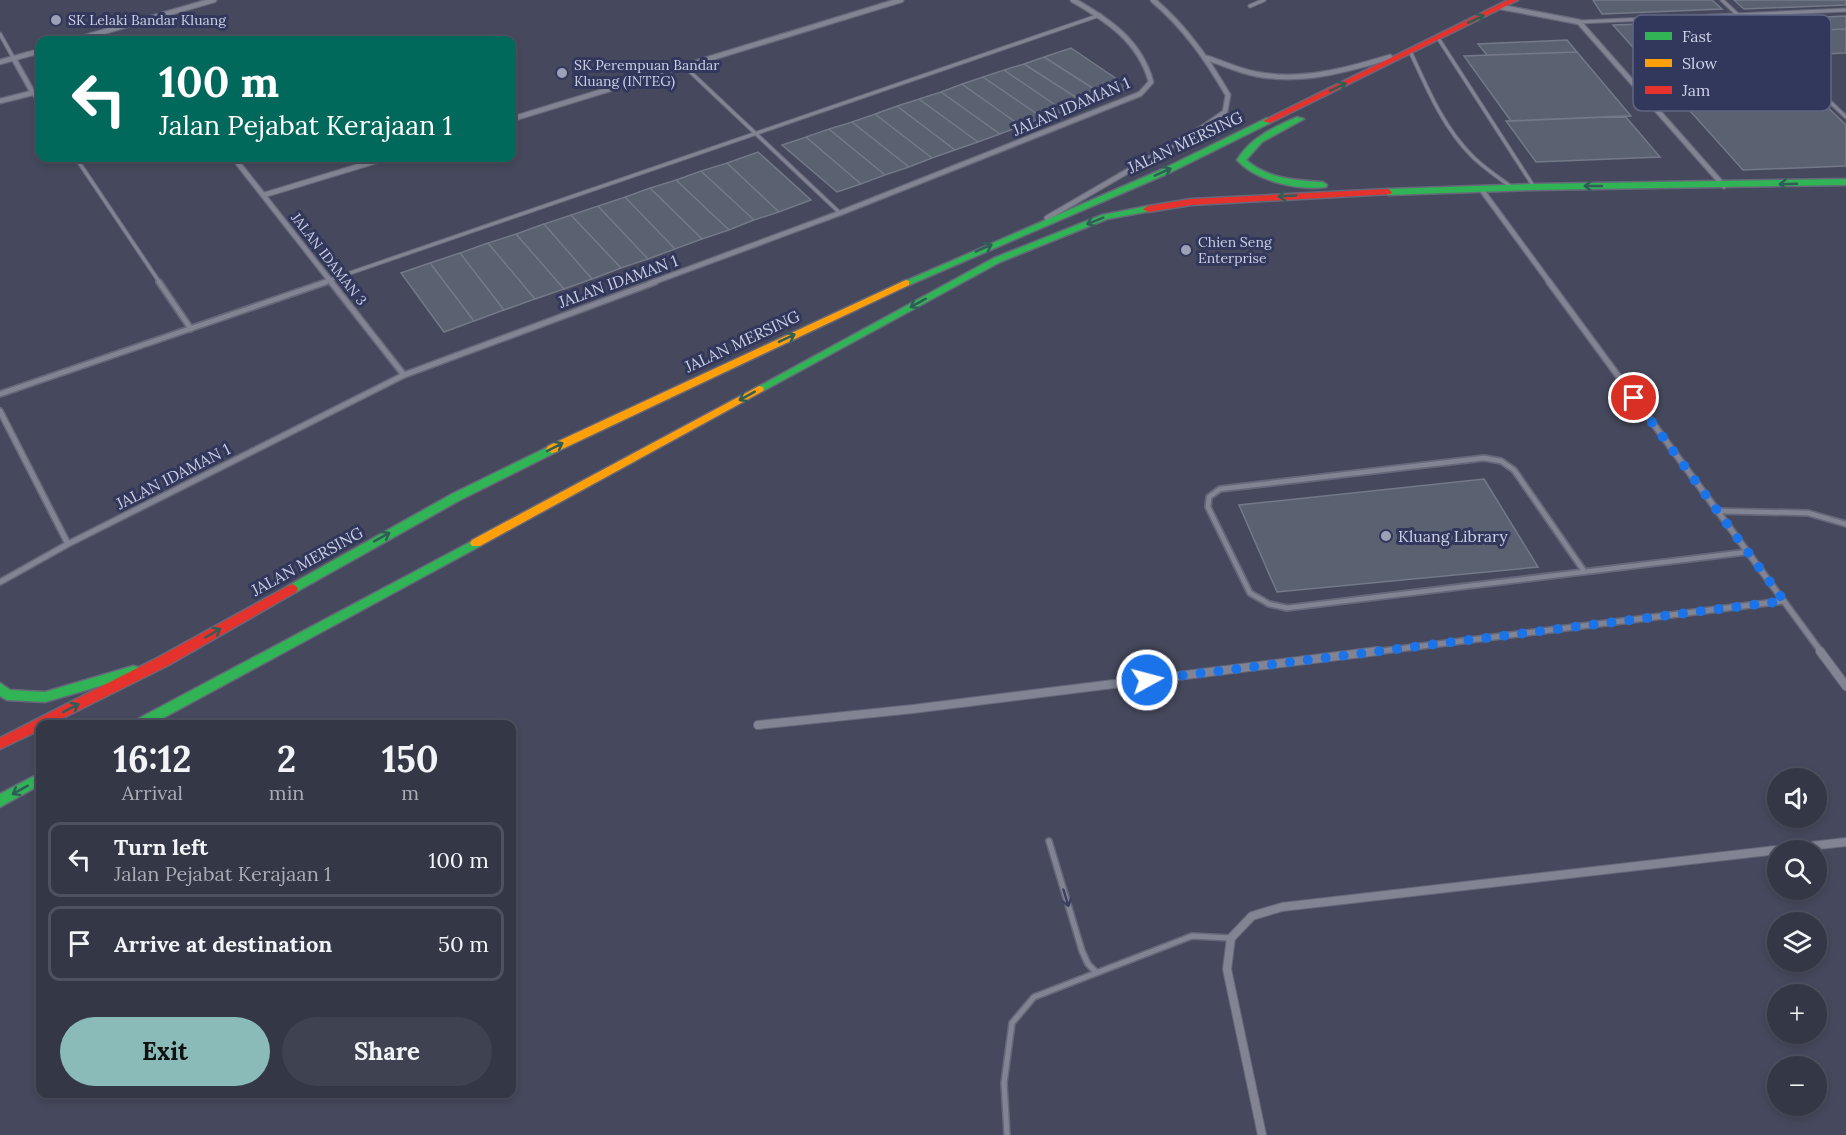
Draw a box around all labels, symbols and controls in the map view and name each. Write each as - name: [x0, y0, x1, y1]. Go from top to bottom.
- place label: SK Lelaki Bandar Kluang: [68, 11, 226, 29]
- one-way arrow: [1467, 12, 1485, 24]
- marker: SK Lelaki Bandar Kluang: [49, 13, 63, 27]
- legend: [1633, 15, 1831, 111]
- text: Fast: [1682, 26, 1713, 46]
- text: Slow: [1682, 53, 1718, 73]
- text: 100 m: [159, 55, 279, 109]
- place label: SK Perempuan Bandar Kluang (INTEG): [574, 56, 719, 90]
- icon: left: [60, 60, 138, 138]
- marker: SK Perempuan Bandar Kluang (INTEG): [555, 66, 569, 80]
- street label: JALAN IDAMAN 1: [1008, 72, 1133, 140]
- one-way arrow: [1329, 80, 1347, 92]
- text: Jam: [1681, 80, 1710, 100]
- street label: JALAN MERSING: [1123, 107, 1246, 178]
- text: Jalan Pejabat Kerajaan 1: [159, 108, 452, 142]
- one-way arrow: [1153, 166, 1172, 177]
- one-way arrow: [1778, 178, 1798, 190]
- one-way arrow: [1583, 181, 1603, 192]
- one-way arrow: [1278, 191, 1298, 202]
- street label: JALAN IDAMAN 3: [287, 208, 371, 309]
- one-way arrow: [1086, 216, 1104, 227]
- place label: Chien Seng Enterprise: [1198, 233, 1272, 267]
- one-way arrow: [974, 242, 992, 254]
- marker: Chien Seng Enterprise: [1179, 243, 1193, 257]
- street label: JALAN IDAMAN 1: [555, 250, 681, 312]
- one-way arrow: [910, 297, 927, 309]
- street label: JALAN MERSING: [680, 306, 803, 377]
- one-way arrow: [778, 332, 796, 344]
- pin: [1608, 372, 1659, 423]
- icon: arrive: [1617, 381, 1650, 414]
- one-way arrow: [739, 390, 756, 402]
- street label: JALAN IDAMAN 1: [112, 439, 234, 514]
- one-way arrow: [546, 441, 564, 452]
- street label: JALAN MERSING: [247, 522, 366, 601]
- place label: Kluang Library: [1398, 526, 1508, 546]
- marker: Kluang Library: [1379, 529, 1393, 543]
- one-way arrow: [373, 531, 391, 542]
- one-way arrow: [204, 627, 221, 639]
- position arrow: [1115, 648, 1179, 712]
- one-way arrow: [62, 702, 79, 714]
- text: 16:12: [113, 736, 191, 782]
- text: 2: [277, 736, 296, 782]
- text: 150: [382, 736, 439, 782]
- map controls: [1767, 768, 1827, 1116]
- button: sound: [1767, 768, 1827, 828]
- text: Arrival: [122, 780, 183, 805]
- text: min: [269, 780, 304, 805]
- text: m: [401, 780, 419, 805]
- one-way arrow: [12, 784, 29, 796]
- text: Turn left: [114, 833, 208, 861]
- button: search: [1767, 840, 1827, 900]
- icon: left: [63, 843, 96, 876]
- text: 100 m: [428, 846, 489, 874]
- text: Jalan Pejabat Kerajaan 1: [114, 861, 331, 886]
- one-way arrow: [1061, 888, 1072, 907]
- button: layers: [1767, 912, 1827, 972]
- icon: arrive: [63, 927, 96, 960]
- text: Arrive at destination: [114, 930, 332, 958]
- text: 50 m: [438, 930, 489, 958]
- button: +: [1767, 984, 1827, 1044]
- button: Exit: [60, 1017, 270, 1086]
- button: Share: [282, 1017, 492, 1086]
- button: −: [1767, 1056, 1827, 1116]

